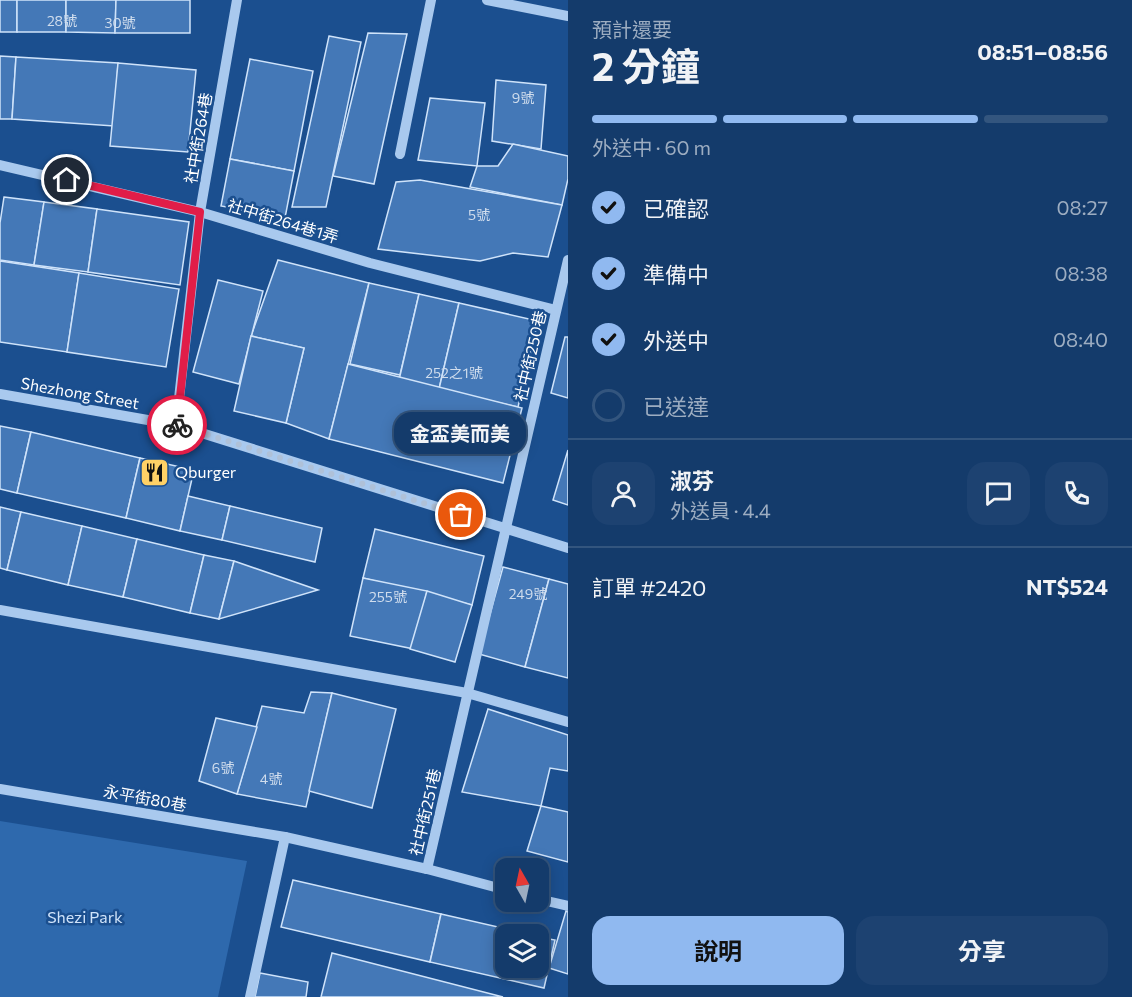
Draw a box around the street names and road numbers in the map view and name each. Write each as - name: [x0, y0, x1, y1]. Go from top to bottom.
- street label: 社中街264巷: [180, 91, 215, 185]
- street label: 社中街264巷1弄: [225, 195, 341, 246]
- street label: 社中街250巷: [510, 309, 549, 403]
- street label: Shezhong Street: [19, 373, 141, 412]
- street label: 社中街251巷: [405, 766, 444, 857]
- street label: 永平街80巷: [102, 781, 188, 814]

